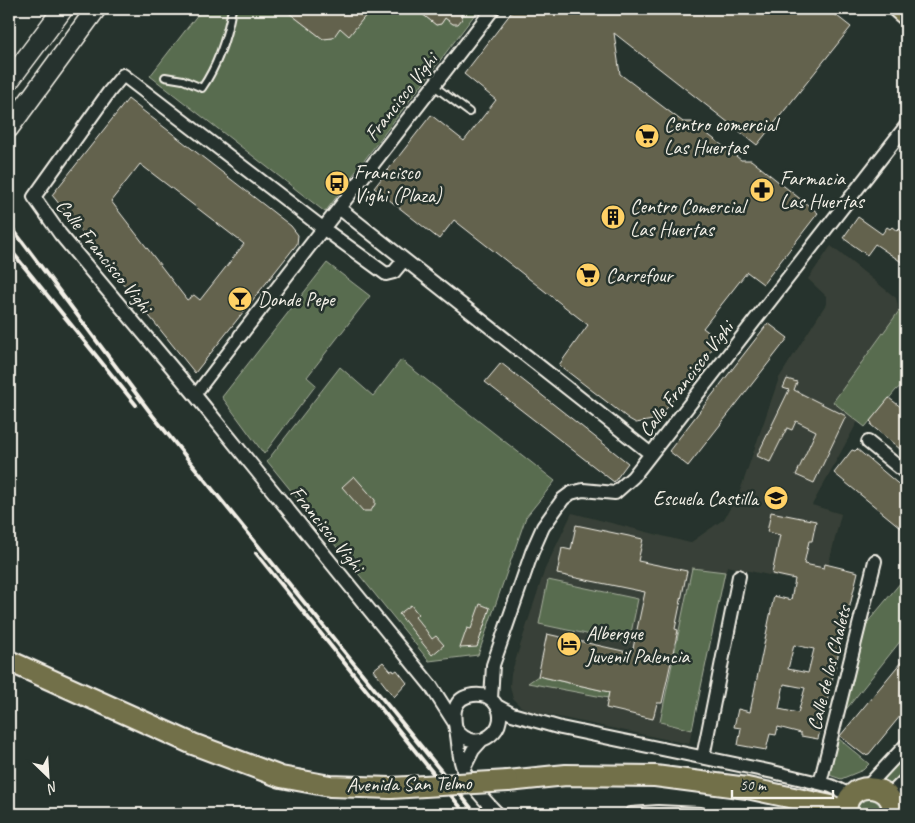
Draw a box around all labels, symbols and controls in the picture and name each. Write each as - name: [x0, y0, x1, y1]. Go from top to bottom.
- street label: Francisco Vighi: [359, 46, 444, 146]
- place label: Centro comercial Las Huertas: [664, 112, 781, 160]
- supermarket icon: Centro comercial Las Huertas: [634, 123, 660, 149]
- place label: Francisco Vighi (Plaza): [354, 160, 443, 208]
- place label: Farmacia Las Huertas: [780, 166, 866, 214]
- bus stop icon: Francisco Vighi (Plaza): [324, 170, 350, 196]
- pharmacy icon: Farmacia Las Huertas: [749, 177, 775, 203]
- street label: Calle Francisco Vighi: [50, 194, 159, 320]
- place label: Centro Comercial Las Huertas: [630, 194, 748, 242]
- building icon: Centro Comercial Las Huertas: [600, 204, 626, 230]
- supermarket icon: Carrefour: [575, 262, 601, 288]
- place label: Carrefour: [606, 263, 674, 288]
- bar icon: Donde Pepe: [227, 286, 253, 312]
- place label: Donde Pepe: [258, 287, 336, 312]
- street label: Calle Francisco Vighi: [633, 314, 740, 442]
- street label: Francisco Vighi: [284, 481, 371, 579]
- school or university icon: Escuela Castilla: [763, 485, 789, 511]
- place label: Escuela Castilla: [653, 486, 760, 511]
- street label: Calle de los Chalets: [801, 601, 857, 733]
- place label: Albergue Juvenil Palencia: [585, 621, 690, 669]
- hotel icon: Albergue Juvenil Palencia: [556, 631, 582, 657]
- north arrow: [22, 750, 72, 800]
- scale bar: [732, 768, 834, 800]
- street label: Avenida San Telmo: [346, 770, 473, 798]
- text: 50 m: [740, 776, 767, 795]
- text: N: [44, 778, 61, 798]

